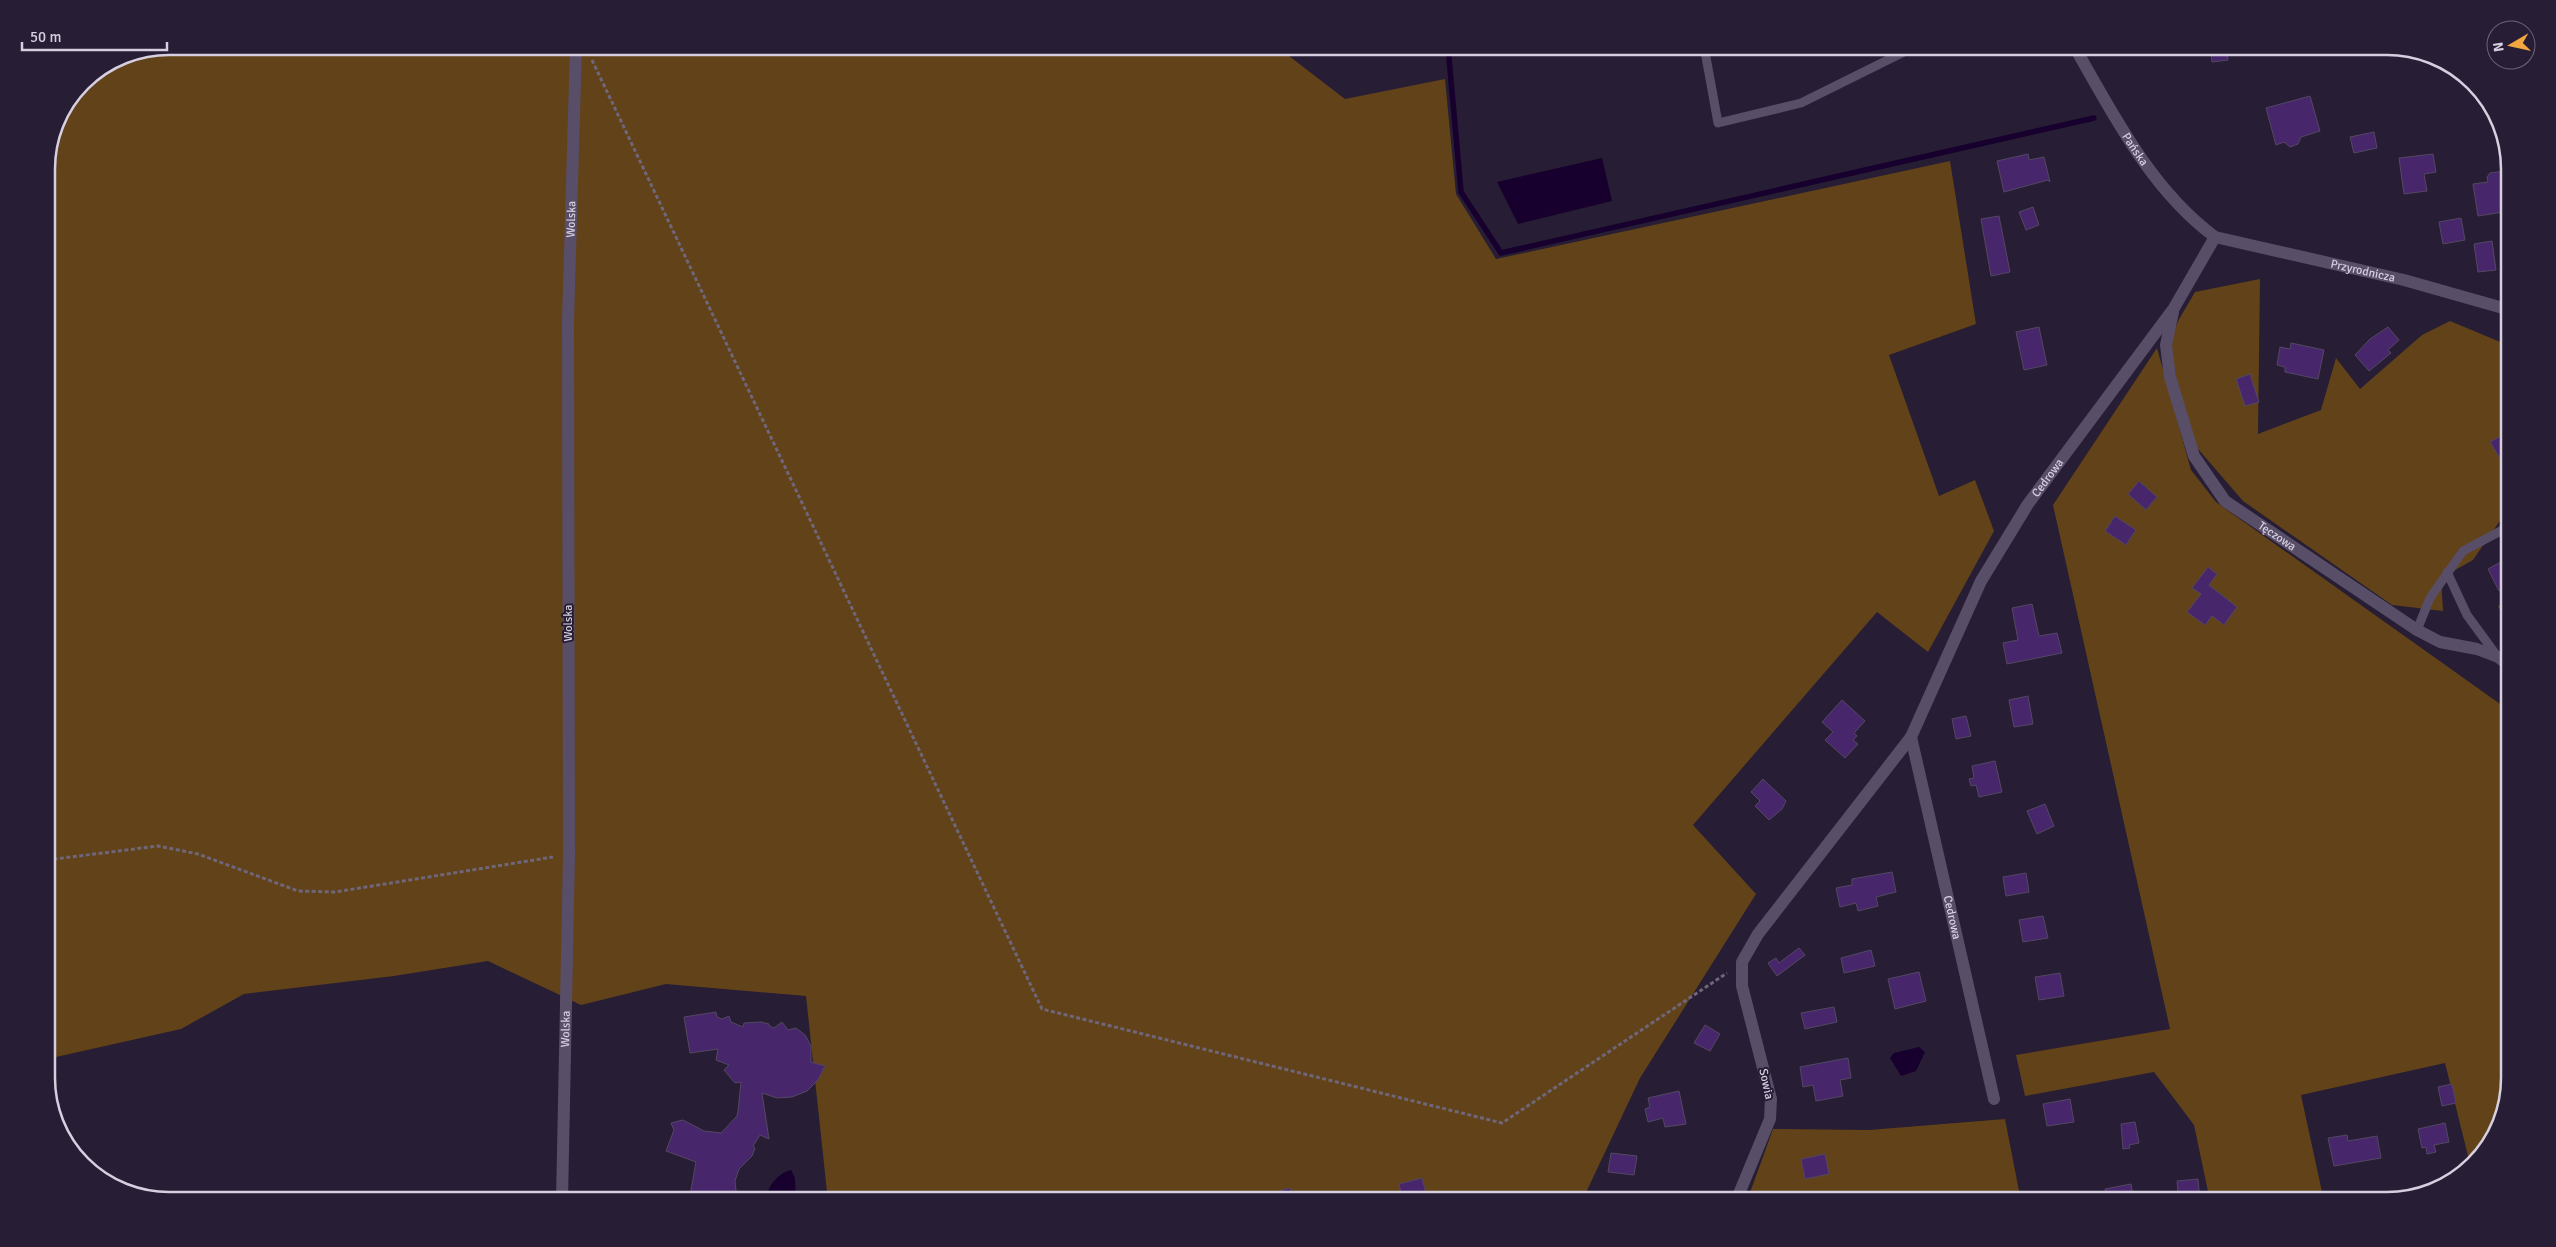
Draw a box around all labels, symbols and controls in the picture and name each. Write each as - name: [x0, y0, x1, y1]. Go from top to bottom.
- scale bar: [22, 20, 168, 52]
- north arrow: [2486, 20, 2536, 70]
- text: 50 m: [30, 28, 61, 46]
- text: N: [2489, 41, 2508, 53]
- street label: Pańska: [2119, 130, 2152, 169]
- street label: Wolska: [563, 200, 579, 238]
- street label: Przyrodnicza: [2329, 256, 2397, 285]
- street label: Cedrowa: [2028, 455, 2067, 500]
- street label: Tęczowa: [2255, 518, 2299, 554]
- street label: Wolska: [561, 605, 576, 641]
- street label: Cedrowa: [1940, 894, 1965, 941]
- street label: Wolska: [558, 1010, 573, 1048]
- street label: Sowia: [1755, 1067, 1777, 1101]

